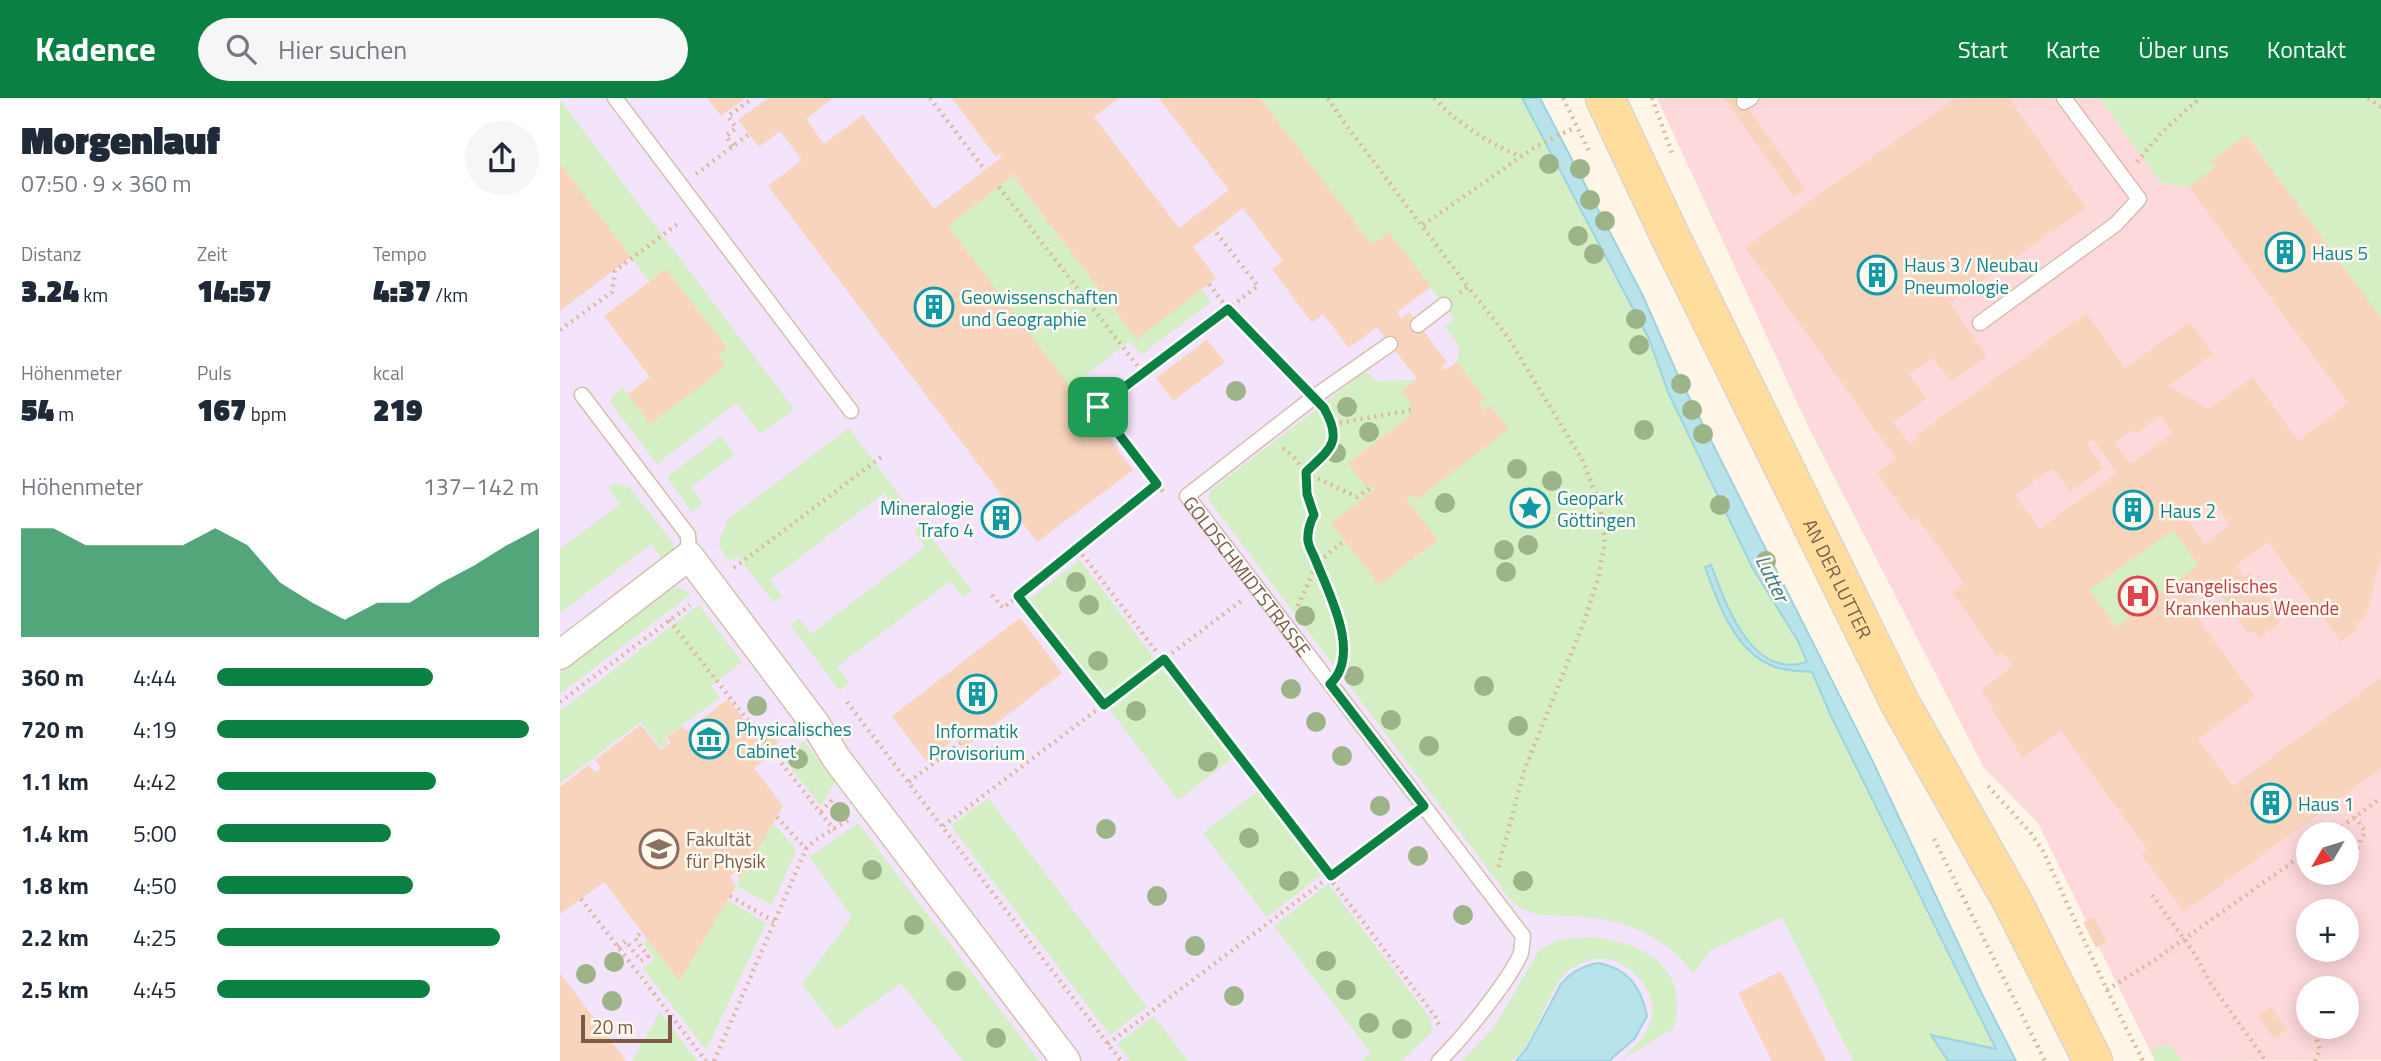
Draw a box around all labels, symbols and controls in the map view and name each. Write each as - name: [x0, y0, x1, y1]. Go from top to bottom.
- search box: [198, 18, 688, 81]
- text: Kadence: [35, 24, 156, 74]
- icon: search: [222, 30, 260, 68]
- text: Hier suchen: [278, 30, 407, 69]
- text: Start: [1958, 31, 2008, 67]
- text: Karte: [2046, 31, 2100, 67]
- text: Über uns: [2138, 31, 2229, 67]
- text: Kontakt: [2267, 31, 2346, 67]
- text: Morgenlauf: [21, 111, 220, 169]
- button: share: [465, 121, 539, 195]
- text: 07:50 · 9 × 360 m: [21, 166, 191, 201]
- building icon: Haus 5: [2264, 231, 2306, 273]
- place label: Haus 5: [2312, 238, 2368, 267]
- text: Distanz: [21, 239, 81, 268]
- text: Zeit: [197, 239, 227, 268]
- text: Tempo: [373, 239, 427, 268]
- place label: Haus 3 / Neubau Pneumologie: [1904, 250, 2038, 301]
- building icon: Haus 3 / Neubau Pneumologie: [1856, 254, 1898, 296]
- text: 3.24: [21, 268, 79, 314]
- text: 14:57: [197, 268, 272, 314]
- text: 4:37: [373, 268, 431, 314]
- text: km: [79, 280, 108, 309]
- text: /km: [431, 280, 468, 309]
- place label: Geowissenschaften und Geographie: [961, 282, 1118, 333]
- building icon: Geowissenschaften und Geographie: [913, 286, 955, 328]
- text: Höhenmeter: [21, 358, 122, 387]
- text: Puls: [197, 358, 232, 387]
- text: kcal: [373, 358, 404, 387]
- pin: [1068, 377, 1128, 437]
- text: 54: [21, 387, 54, 433]
- text: 167: [197, 387, 247, 433]
- text: 219: [373, 387, 423, 433]
- icon: arrive: [1079, 388, 1117, 426]
- text: m: [54, 399, 74, 428]
- text: bpm: [247, 399, 287, 428]
- text: Höhenmeter: [21, 469, 143, 504]
- text: 137–142 m: [423, 469, 539, 504]
- place label: Geopark Göttingen: [1557, 483, 1636, 534]
- place icon: Geopark Göttingen: [1509, 487, 1551, 529]
- street label: GOLDSCHMIDTSTRASSE: [1177, 489, 1319, 662]
- building icon: Haus 2: [2112, 489, 2154, 531]
- place label: Mineralogie Trafo 4: [880, 493, 974, 544]
- place label: Haus 2: [2160, 496, 2216, 525]
- building icon: Mineralogie Trafo 4: [980, 497, 1022, 539]
- street label: AN DER LUTTER: [1797, 513, 1880, 643]
- water label: Lutter: [1748, 549, 1799, 609]
- place label: Evangelisches Krankenhaus Weende: [2165, 571, 2339, 622]
- hospital icon: Evangelisches Krankenhaus Weende: [2117, 575, 2159, 617]
- text: 360 m: [21, 660, 84, 695]
- text: 4:44: [133, 660, 177, 695]
- building icon: Informatik Provisorium: [956, 673, 998, 715]
- text: 720 m: [21, 712, 84, 747]
- text: 4:19: [133, 712, 177, 747]
- place label: Physicalisches Cabinet: [736, 714, 852, 765]
- place label: Informatik Provisorium: [929, 716, 1025, 767]
- museum icon: Physicalisches Cabinet: [688, 718, 730, 760]
- text: 1.1 km: [21, 764, 89, 799]
- text: 4:42: [133, 764, 177, 799]
- building icon: Haus 1: [2250, 782, 2292, 824]
- place label: Haus 1: [2298, 789, 2354, 818]
- text: 1.4 km: [21, 816, 89, 851]
- text: 5:00: [133, 816, 177, 851]
- north arrow: [2296, 822, 2359, 886]
- map controls: [2296, 822, 2359, 1039]
- place label: Fakultät für Physik: [686, 824, 766, 875]
- school or university icon: Fakultät für Physik: [638, 828, 680, 870]
- text: 1.8 km: [21, 868, 89, 903]
- text: 4:50: [133, 868, 177, 903]
- button: +: [2296, 899, 2359, 962]
- text: 2.2 km: [21, 920, 89, 955]
- text: 4:25: [133, 920, 177, 955]
- text: 2.5 km: [21, 972, 89, 1007]
- text: 4:45: [133, 972, 177, 1007]
- button: −: [2296, 976, 2359, 1039]
- scale bar: [581, 1012, 672, 1044]
- text: 20 m: [592, 1012, 633, 1041]

